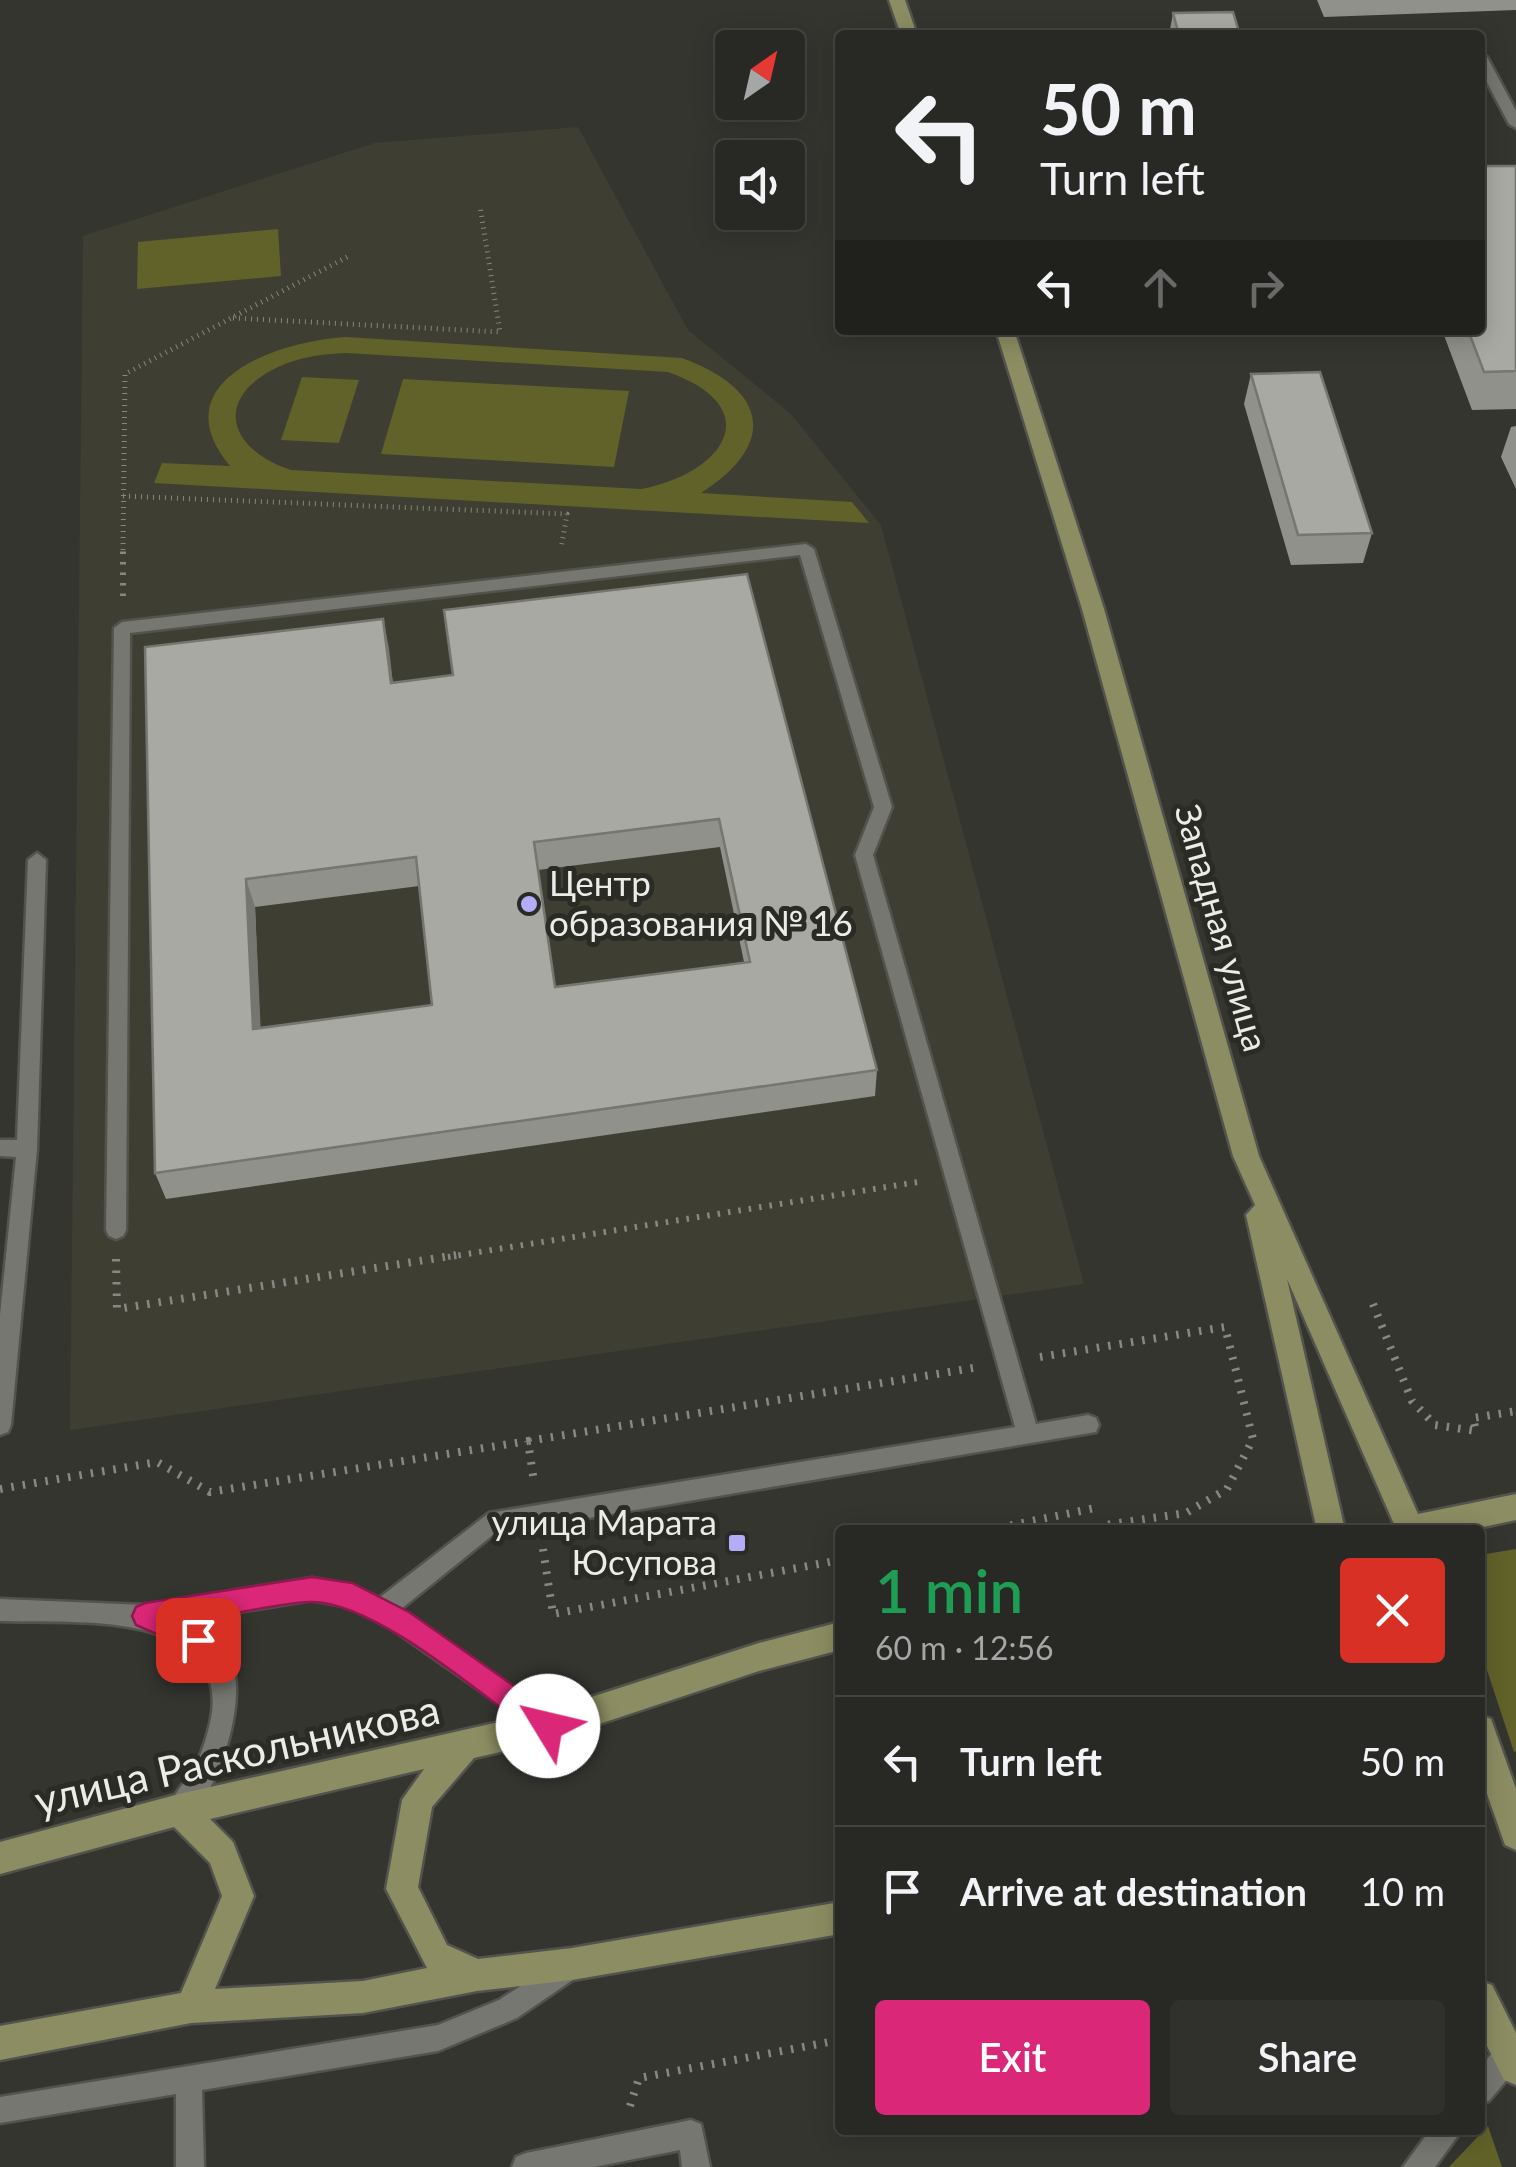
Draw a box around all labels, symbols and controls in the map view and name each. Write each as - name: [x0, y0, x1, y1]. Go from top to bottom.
- north arrow: [715, 30, 805, 120]
- map controls: [715, 30, 805, 230]
- text: 50 m: [1040, 66, 1197, 150]
- icon: left: [875, 70, 1005, 200]
- button: sound: [715, 140, 805, 230]
- text: Turn left: [1040, 151, 1205, 205]
- icon: left: [1028, 260, 1083, 315]
- icon: ahead: [1133, 260, 1188, 315]
- icon: right: [1238, 260, 1293, 315]
- street label: Западная улица: [1168, 799, 1278, 1056]
- place label: Центр образования № 16: [549, 861, 853, 943]
- marker: Центр образования № 16: [518, 893, 540, 915]
- place label: улица Марата Юсупова: [492, 1500, 717, 1582]
- marker: улица Марата Юсупова: [726, 1532, 748, 1554]
- text: 1 min: [875, 1554, 1023, 1626]
- button: close: [1340, 1558, 1445, 1663]
- pin: [156, 1598, 241, 1683]
- icon: arrive: [171, 1613, 226, 1668]
- text: 60 m · 12:56: [875, 1628, 1054, 1667]
- position arrow: [496, 1674, 600, 1778]
- street label: улица Раскольникова: [29, 1683, 444, 1825]
- icon: left: [875, 1734, 930, 1789]
- text: Turn left: [960, 1738, 1102, 1784]
- text: 50 m: [1360, 1738, 1445, 1784]
- icon: arrive: [875, 1864, 930, 1919]
- text: Arrive at destination: [960, 1868, 1307, 1914]
- text: 10 m: [1360, 1868, 1445, 1914]
- button: Exit: [875, 2000, 1150, 2115]
- button: Share: [1170, 2000, 1445, 2115]

